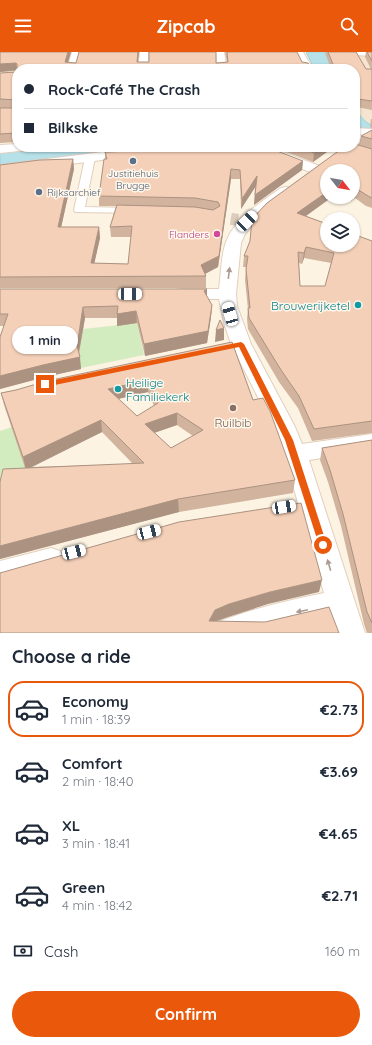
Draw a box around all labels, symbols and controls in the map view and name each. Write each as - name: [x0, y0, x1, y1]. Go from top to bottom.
- icon: menu: [12, 15, 34, 37]
- text: Zipcab: [156, 15, 216, 38]
- icon: search: [338, 15, 360, 37]
- text: Rock-Café The Crash: [48, 80, 200, 99]
- text: Bilkske: [48, 118, 98, 137]
- marker: Justitiehuis Brugge: [128, 156, 138, 166]
- north arrow: [320, 164, 360, 204]
- map controls: [320, 164, 360, 252]
- place label: Justitiehuis Brugge: [107, 167, 159, 192]
- place label: Rijksarchief: [47, 186, 101, 199]
- marker: Rijksarchief: [34, 187, 44, 197]
- car: [234, 208, 260, 234]
- button: layers: [320, 212, 360, 252]
- place label: Flanders: [169, 228, 209, 241]
- marker: Flanders: [212, 229, 222, 239]
- one-way arrow: [226, 267, 232, 279]
- car: [118, 288, 142, 300]
- place label: Brouwerijketel: [271, 298, 350, 313]
- marker: Brouwerijketel: [353, 300, 363, 310]
- car: [221, 301, 239, 327]
- callout: 1 min: [12, 326, 78, 354]
- text: 1 min: [29, 332, 61, 348]
- route end: [36, 375, 54, 393]
- place label: Heilige Familiekerk: [126, 375, 189, 404]
- marker: Heilige Familiekerk: [113, 384, 123, 394]
- marker: Ruilbib: [228, 403, 238, 413]
- place label: Ruilbib: [214, 415, 252, 430]
- car: [271, 499, 297, 515]
- car: [136, 523, 162, 541]
- route start: [314, 536, 332, 554]
- car: [61, 543, 87, 561]
- one-way arrow: [326, 558, 332, 570]
- one-way arrow: [296, 608, 308, 614]
- text: Choose a ride: [12, 645, 131, 668]
- icon: car: [14, 691, 50, 727]
- text: Economy: [62, 692, 129, 711]
- text: €2.73: [320, 700, 358, 719]
- text: 1 min · 18:39: [62, 711, 130, 727]
- icon: car: [14, 753, 50, 789]
- text: Comfort: [62, 754, 123, 773]
- text: €3.69: [320, 762, 358, 781]
- text: 2 min · 18:40: [62, 773, 133, 789]
- icon: car: [14, 815, 50, 851]
- text: XL: [62, 816, 80, 835]
- text: €4.65: [319, 824, 358, 843]
- text: 3 min · 18:41: [62, 835, 130, 851]
- icon: car: [14, 877, 50, 913]
- text: Green: [62, 878, 105, 897]
- text: €2.71: [322, 886, 358, 905]
- text: 4 min · 18:42: [62, 897, 133, 913]
- icon: cash: [12, 940, 34, 962]
- text: Cash: [44, 942, 78, 961]
- text: 160 m: [325, 943, 360, 959]
- button: Confirm: [12, 991, 360, 1037]

